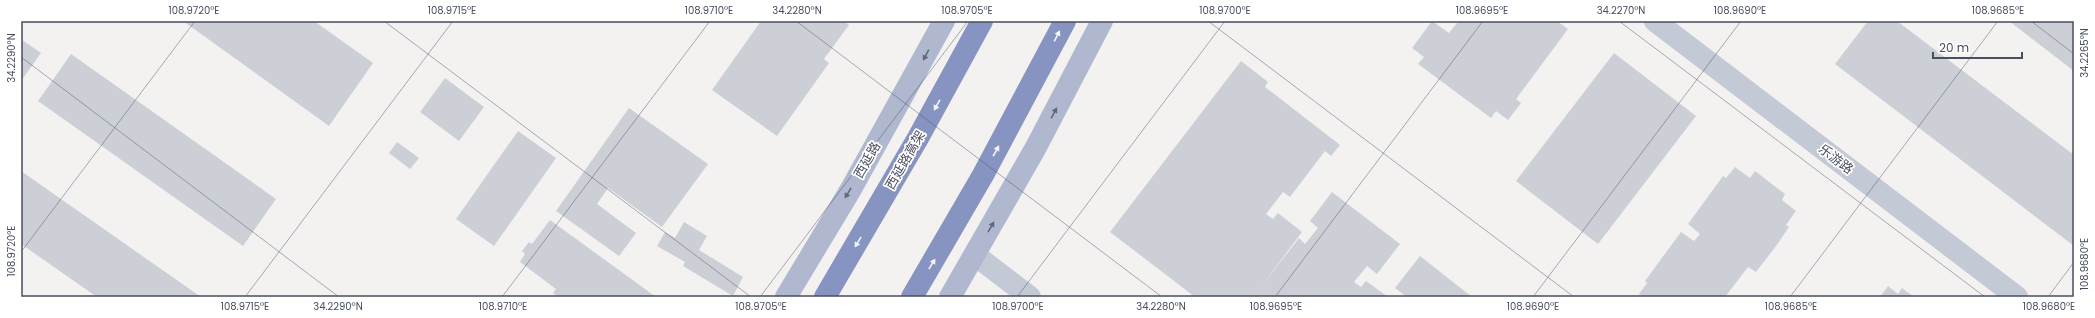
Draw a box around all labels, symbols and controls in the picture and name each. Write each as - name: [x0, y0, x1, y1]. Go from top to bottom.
- text: 108.9720°E: [169, 3, 219, 18]
- text: 108.9715°E: [428, 3, 476, 18]
- text: 108.9710°E: [685, 3, 733, 18]
- text: 34.2280°N: [772, 3, 822, 18]
- text: 108.9705°E: [941, 3, 993, 18]
- text: 108.9700°E: [1199, 3, 1251, 18]
- text: 108.9695°E: [1456, 3, 1508, 18]
- text: 34.2270°N: [1597, 3, 1645, 18]
- text: 108.9690°E: [1714, 3, 1766, 18]
- text: 108.9685°E: [1972, 3, 2024, 18]
- text: 34.2265°N: [2077, 28, 2092, 78]
- one-way arrow: [1054, 30, 1060, 42]
- text: 34.2290°N: [4, 33, 19, 83]
- scale bar: [1933, 34, 2022, 60]
- text: 20 m: [1939, 39, 1969, 56]
- one-way arrow: [922, 50, 929, 61]
- one-way arrow: [933, 99, 940, 111]
- one-way arrow: [1051, 108, 1057, 119]
- street label: 西延路高架: [881, 127, 929, 193]
- street label: 西延路: [849, 138, 885, 182]
- street label: 乐游路: [1815, 140, 1857, 178]
- one-way arrow: [993, 145, 999, 157]
- one-way arrow: [845, 187, 852, 199]
- one-way arrow: [988, 221, 995, 233]
- text: 108.9720°E: [4, 226, 19, 276]
- one-way arrow: [855, 236, 862, 248]
- text: 108.9680°E: [2077, 238, 2092, 290]
- one-way arrow: [928, 258, 935, 270]
- text: 108.9715°E: [221, 299, 269, 314]
- text: 34.2290°N: [313, 299, 363, 314]
- text: 108.9710°E: [479, 299, 527, 314]
- text: 108.9705°E: [735, 299, 787, 314]
- text: 108.9700°E: [992, 299, 1044, 314]
- text: 34.2280°N: [1136, 299, 1186, 314]
- text: 108.9695°E: [1250, 299, 1302, 314]
- text: 108.9690°E: [1507, 299, 1559, 314]
- text: 108.9685°E: [1765, 299, 1817, 314]
- text: 108.9680°E: [2023, 299, 2075, 314]

